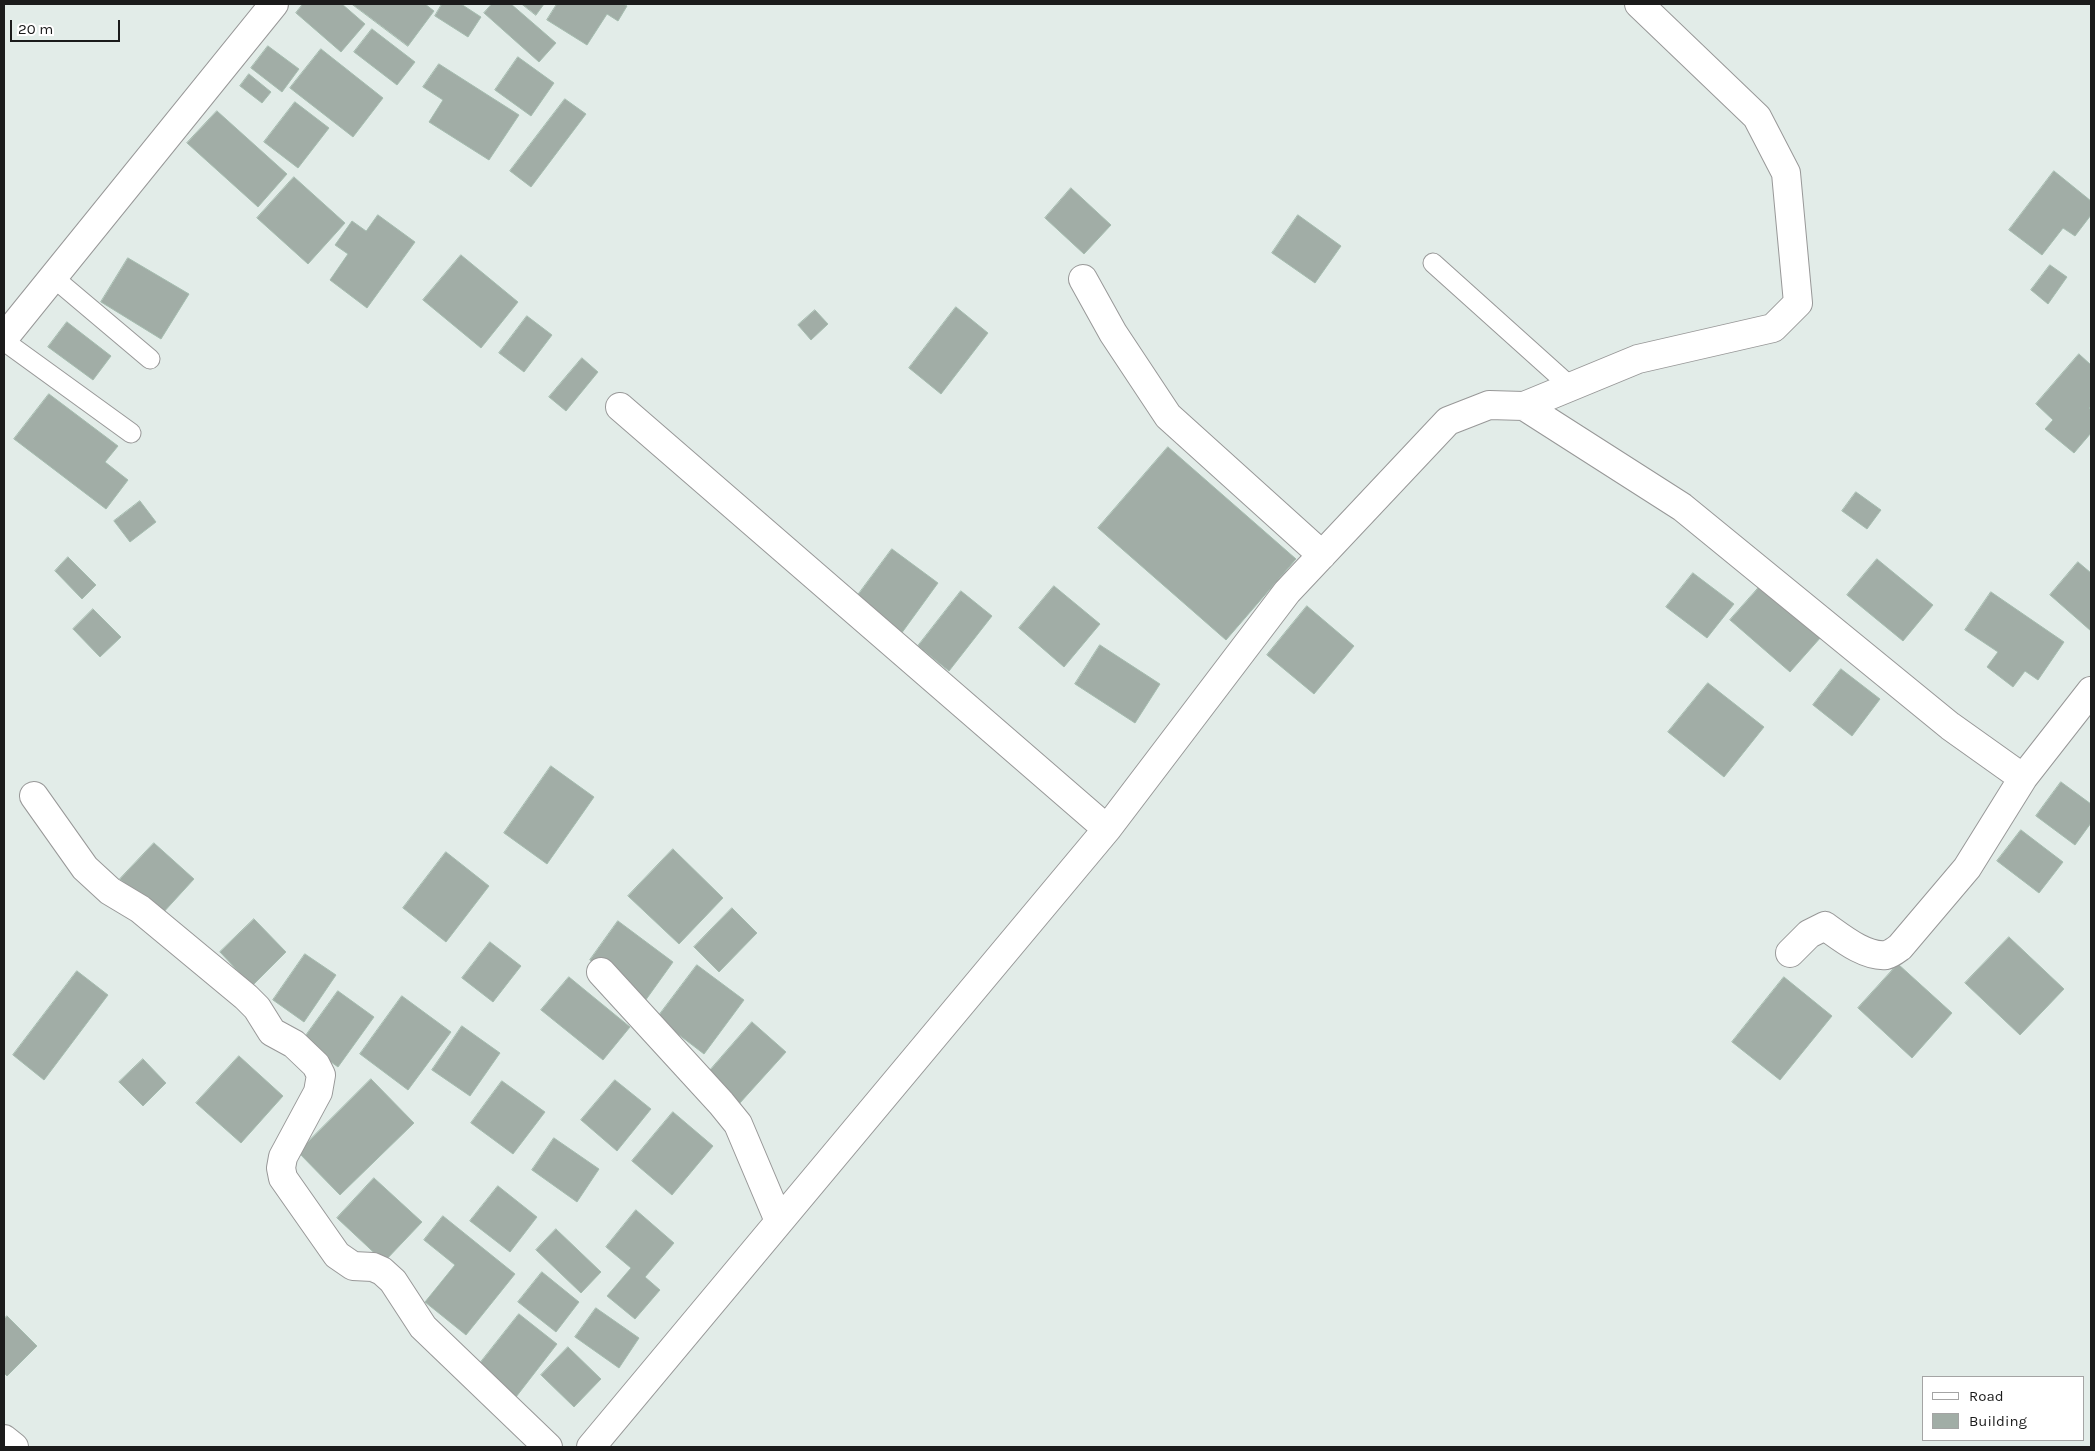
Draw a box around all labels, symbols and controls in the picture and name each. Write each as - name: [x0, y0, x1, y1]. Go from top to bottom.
- scale bar: [12, 10, 122, 42]
- text: 20 m: [18, 20, 53, 38]
- legend: [1922, 1376, 2085, 1441]
- text: Road: [1969, 1387, 2004, 1405]
- text: Building: [1969, 1412, 2027, 1430]

